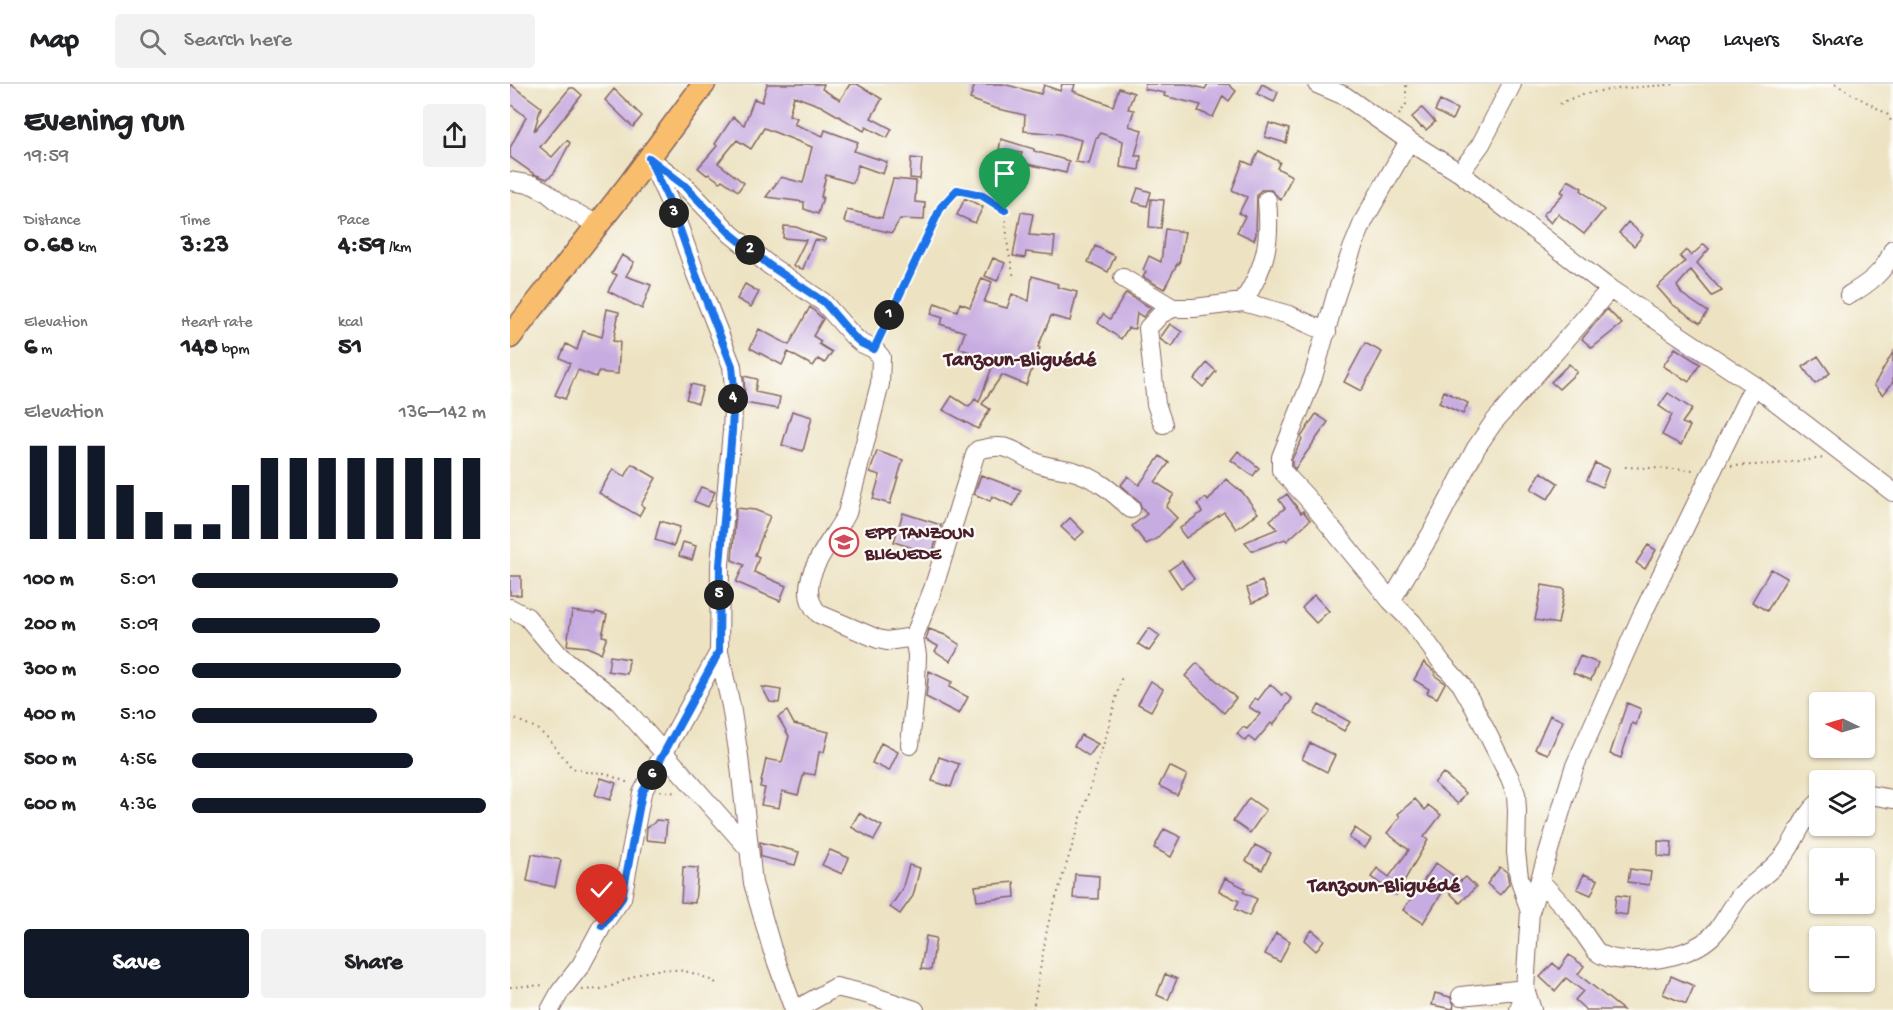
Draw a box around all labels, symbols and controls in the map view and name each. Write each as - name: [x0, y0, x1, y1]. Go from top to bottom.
- search box: [115, 14, 535, 68]
- text: Map: [30, 25, 79, 58]
- icon: search: [136, 25, 169, 58]
- text: Search here: [184, 28, 292, 54]
- text: Map: [1654, 29, 1690, 54]
- text: Layers: [1723, 29, 1779, 54]
- text: Share: [1812, 29, 1863, 54]
- text: Evening run: [24, 104, 184, 142]
- button: share: [423, 104, 486, 167]
- text: 19:59: [24, 146, 69, 169]
- pin: [979, 148, 1030, 210]
- icon: arrive: [988, 157, 1021, 190]
- pin: 3: [659, 198, 689, 228]
- text: 3: [670, 203, 678, 222]
- text: Distance: [24, 212, 81, 231]
- text: Time: [181, 212, 210, 231]
- text: Pace: [338, 212, 369, 231]
- text: 0.68: [24, 231, 74, 262]
- text: 3:23: [181, 231, 229, 262]
- text: 4:59: [338, 231, 385, 262]
- pin: 2: [735, 235, 765, 265]
- text: km: [74, 239, 97, 258]
- text: /km: [385, 239, 411, 258]
- text: 2: [746, 240, 754, 259]
- pin: 1: [874, 300, 904, 330]
- text: 1: [886, 305, 892, 324]
- text: Elevation: [24, 314, 88, 333]
- text: Heart rate: [181, 314, 253, 333]
- text: kcal: [338, 314, 363, 333]
- text: 6: [24, 333, 37, 364]
- text: 148: [181, 333, 218, 364]
- text: 51: [338, 333, 362, 364]
- text: m: [37, 341, 52, 360]
- text: bpm: [218, 341, 250, 360]
- district label: Tanzoun-Bliguédé: [942, 349, 1097, 374]
- pin: 4: [718, 384, 748, 414]
- text: 4: [729, 389, 737, 408]
- text: Elevation: [24, 402, 104, 425]
- text: 136–142 m: [399, 402, 486, 425]
- place label: EPP TANZOUN BLIGUEDE: [864, 524, 975, 566]
- school or university icon: EPP TANZOUN BLIGUEDE: [828, 526, 860, 558]
- text: 100 m: [24, 569, 74, 592]
- text: 5:01: [120, 569, 156, 592]
- pin: 5: [704, 580, 734, 610]
- text: 5: [715, 585, 723, 604]
- text: 200 m: [24, 614, 75, 637]
- text: 5:09: [120, 614, 158, 637]
- text: 300 m: [24, 659, 76, 682]
- text: 5:00: [120, 659, 160, 682]
- north arrow: [1809, 692, 1875, 758]
- map controls: [1809, 692, 1875, 992]
- text: 400 m: [24, 704, 75, 727]
- text: 5:10: [120, 704, 156, 727]
- text: 500 m: [24, 749, 76, 772]
- text: 4:56: [120, 749, 156, 772]
- pin: 6: [637, 760, 667, 790]
- text: 6: [648, 765, 656, 784]
- button: layers: [1809, 770, 1875, 836]
- text: 600 m: [24, 794, 76, 817]
- text: 4:36: [120, 794, 156, 817]
- button: +: [1809, 848, 1875, 914]
- pin: [576, 864, 627, 926]
- icon: check: [585, 873, 618, 906]
- district label: Tanzoun-Bliguédé: [1306, 875, 1461, 900]
- button: −: [1809, 926, 1875, 992]
- button: Save: [24, 929, 249, 998]
- button: Share: [261, 929, 486, 998]

